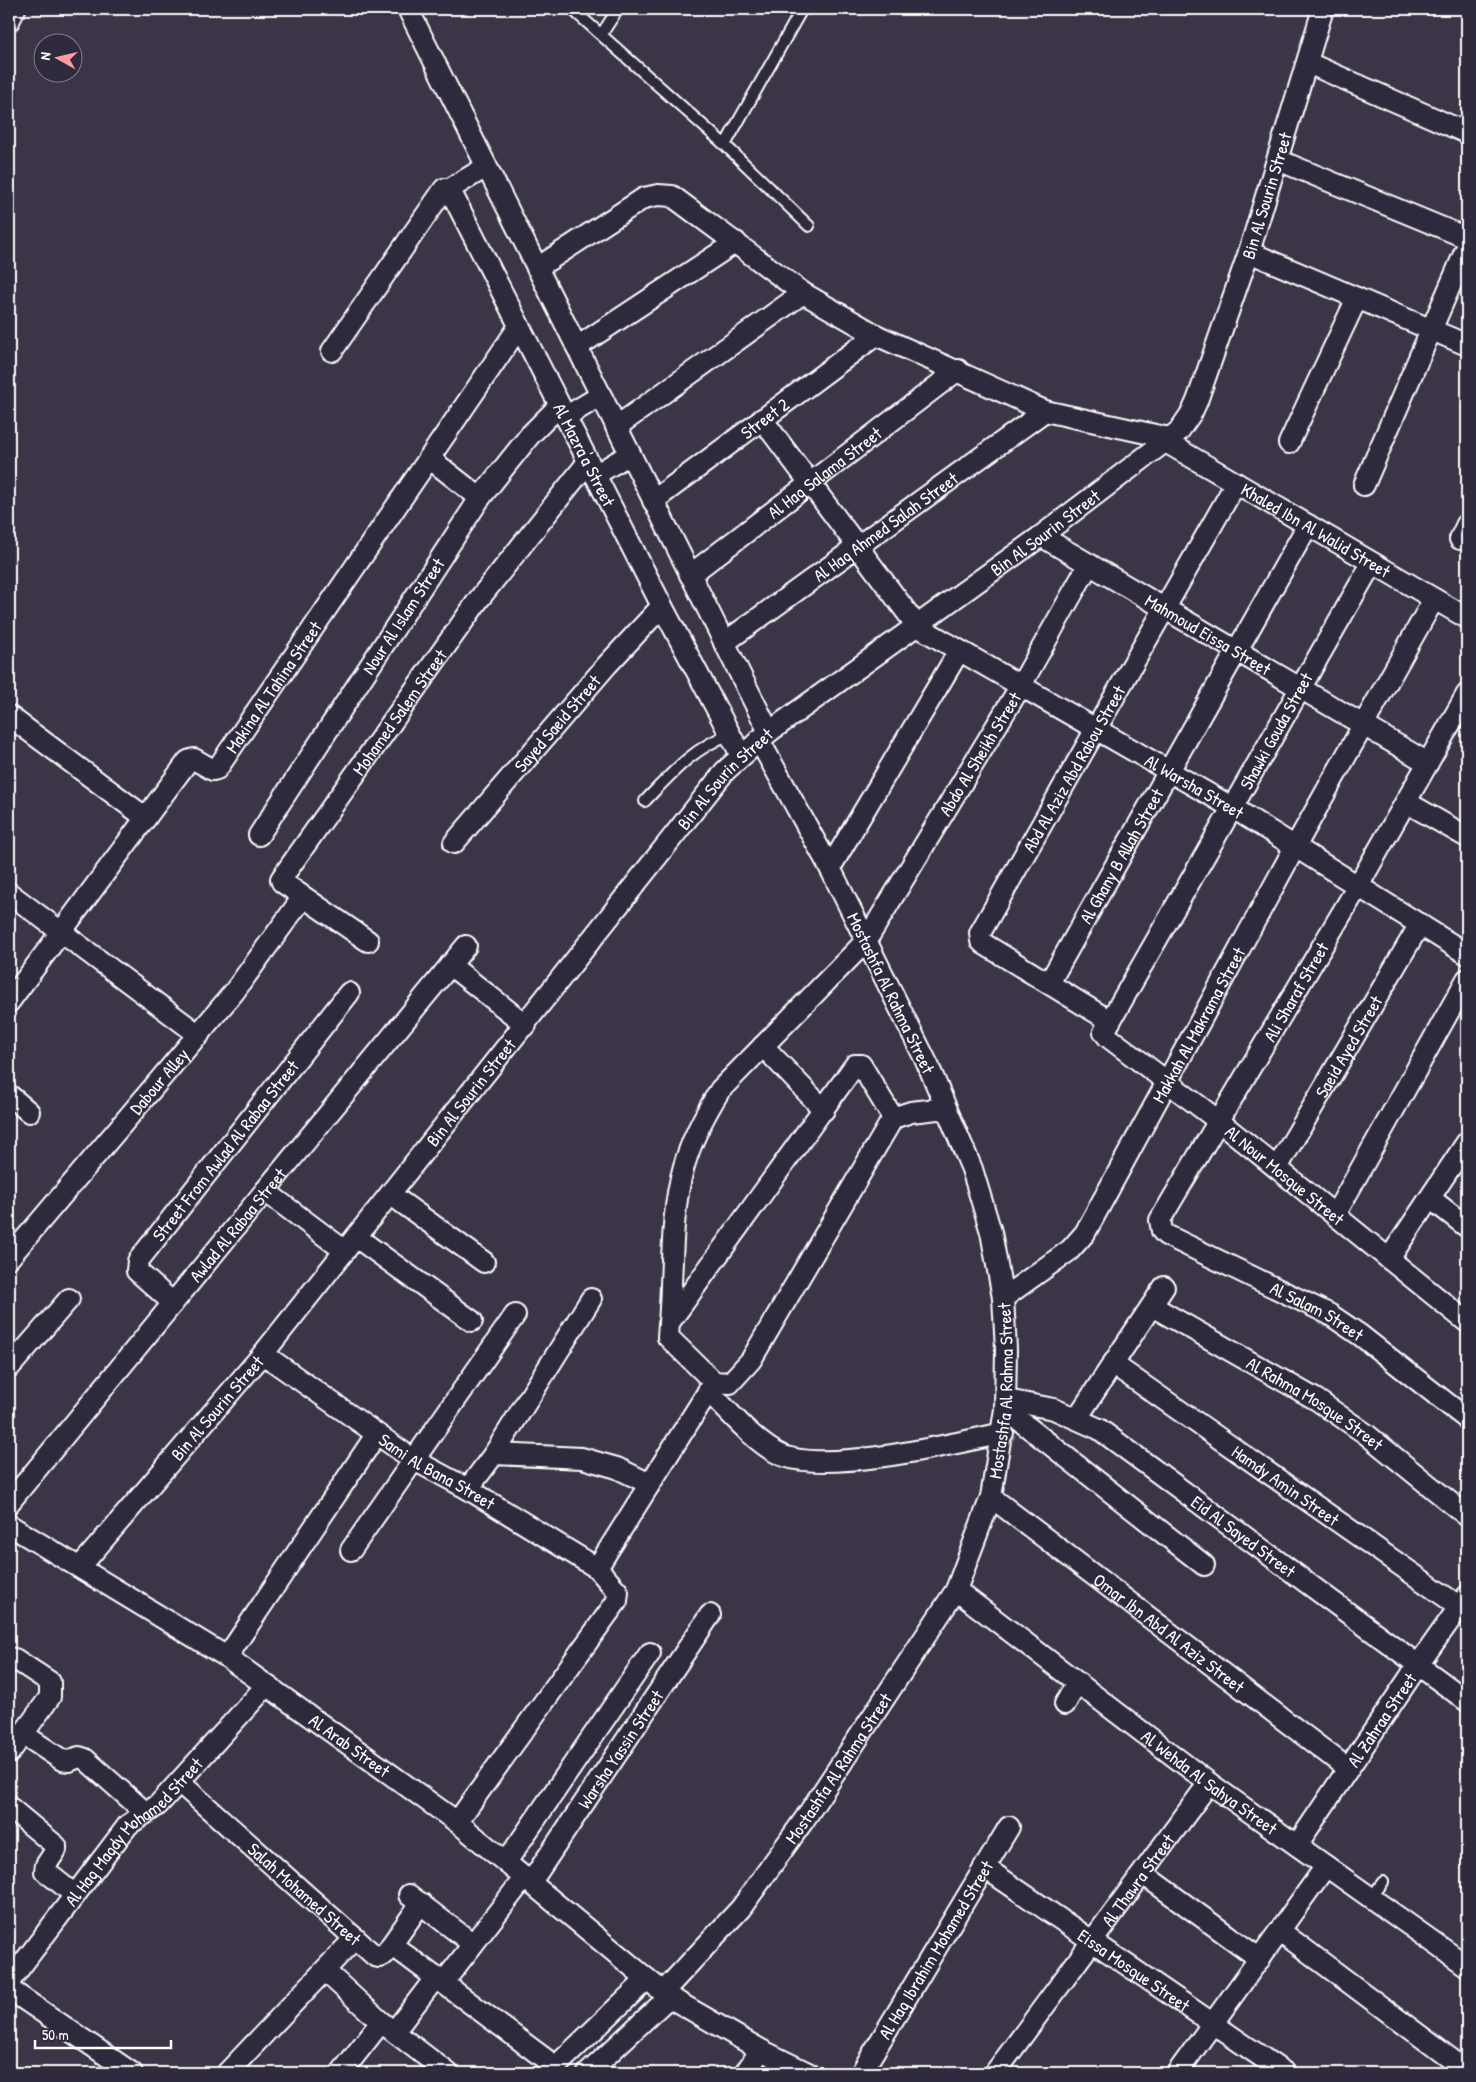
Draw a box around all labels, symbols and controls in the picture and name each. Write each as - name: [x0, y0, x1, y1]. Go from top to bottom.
- north arrow: [32, 32, 82, 82]
- text: N: [35, 51, 55, 61]
- street label: Bin Al Sourin Street: [1235, 128, 1297, 262]
- street label: Street 2: [735, 391, 794, 444]
- street label: Al Mazra'a Street: [548, 398, 622, 511]
- street label: Al Hag Salama Street: [762, 420, 887, 524]
- street label: Al Hag Ahmed Salah Street: [808, 465, 963, 587]
- street label: Khaled Ibn Al Walid Street: [1237, 476, 1396, 584]
- street label: Bin Al Sourin Street: [985, 483, 1106, 581]
- street label: Nour Al Islam Street: [355, 552, 450, 679]
- street label: Mahmoud Eissa Street: [1141, 587, 1277, 681]
- street label: Makina Al Tahina Street: [219, 615, 327, 758]
- street label: Mohamed Salem Street: [346, 643, 453, 780]
- street label: Shawki Gouda Street: [1234, 667, 1319, 794]
- street label: Sayed Saeid Street: [508, 669, 606, 777]
- street label: Abd Al Aziz Abd Rabou Street: [1016, 680, 1131, 857]
- street label: Abdo Al Sheikh Street: [932, 686, 1027, 820]
- street label: Bin Al Sourin Street: [671, 721, 779, 835]
- street label: Al Warsha Street: [1141, 748, 1250, 825]
- street label: Al Ghany B Allah Street: [1073, 783, 1169, 928]
- street label: Mostashfa Al Rahma Street: [841, 908, 941, 1078]
- street label: Ali Sharaf Street: [1257, 937, 1335, 1046]
- street label: Makkah Al Makrama Street: [1146, 942, 1251, 1107]
- street label: Saeid Ayed Street: [1309, 990, 1388, 1102]
- street label: Bin Al Sourin Street: [420, 1032, 522, 1151]
- street label: Dabour Alley: [123, 1042, 194, 1119]
- street label: Street From Awlad Al Rabaa Street: [148, 1055, 302, 1245]
- street label: Al Nour Mosque Street: [1220, 1119, 1351, 1231]
- street label: Awlad Al Rabaa Street: [184, 1164, 290, 1286]
- street label: Al Salam Street: [1266, 1275, 1369, 1347]
- street label: Mostashfa Al Rahma Street: [982, 1301, 1018, 1480]
- street label: Bin Al Sourin Street: [165, 1349, 270, 1466]
- street label: Al Rahma Mosque Street: [1242, 1350, 1390, 1456]
- street label: Sami Al Bana Street: [374, 1427, 501, 1516]
- street label: Hamdy Amin Street: [1227, 1439, 1345, 1532]
- street label: Eid Al Sayed Street: [1186, 1489, 1302, 1583]
- street label: Omar Ibn Abd Al Aziz Street: [1089, 1567, 1251, 1699]
- street label: Al Zahraa Street: [1341, 1667, 1422, 1772]
- street label: Warsha Yassin Street: [571, 1684, 669, 1813]
- street label: Mostashfa Al Rahma Street: [779, 1687, 898, 1848]
- street label: Al Arab Street: [304, 1708, 396, 1783]
- street label: Al Wehda Al Sahya Street: [1136, 1723, 1283, 1841]
- street label: Al Hag Magdy Mohamed Street: [58, 1751, 208, 1911]
- street label: Al Thawra Street: [1095, 1828, 1180, 1931]
- street label: Salah Mohamed Street: [242, 1836, 367, 1951]
- street label: Al Hag Ibrahim Mohamed Street: [872, 1855, 999, 2044]
- street label: Eissa Mosque Street: [1073, 1923, 1196, 2018]
- scale bar: [35, 2017, 171, 2049]
- text: 50 m: [42, 2024, 69, 2045]

